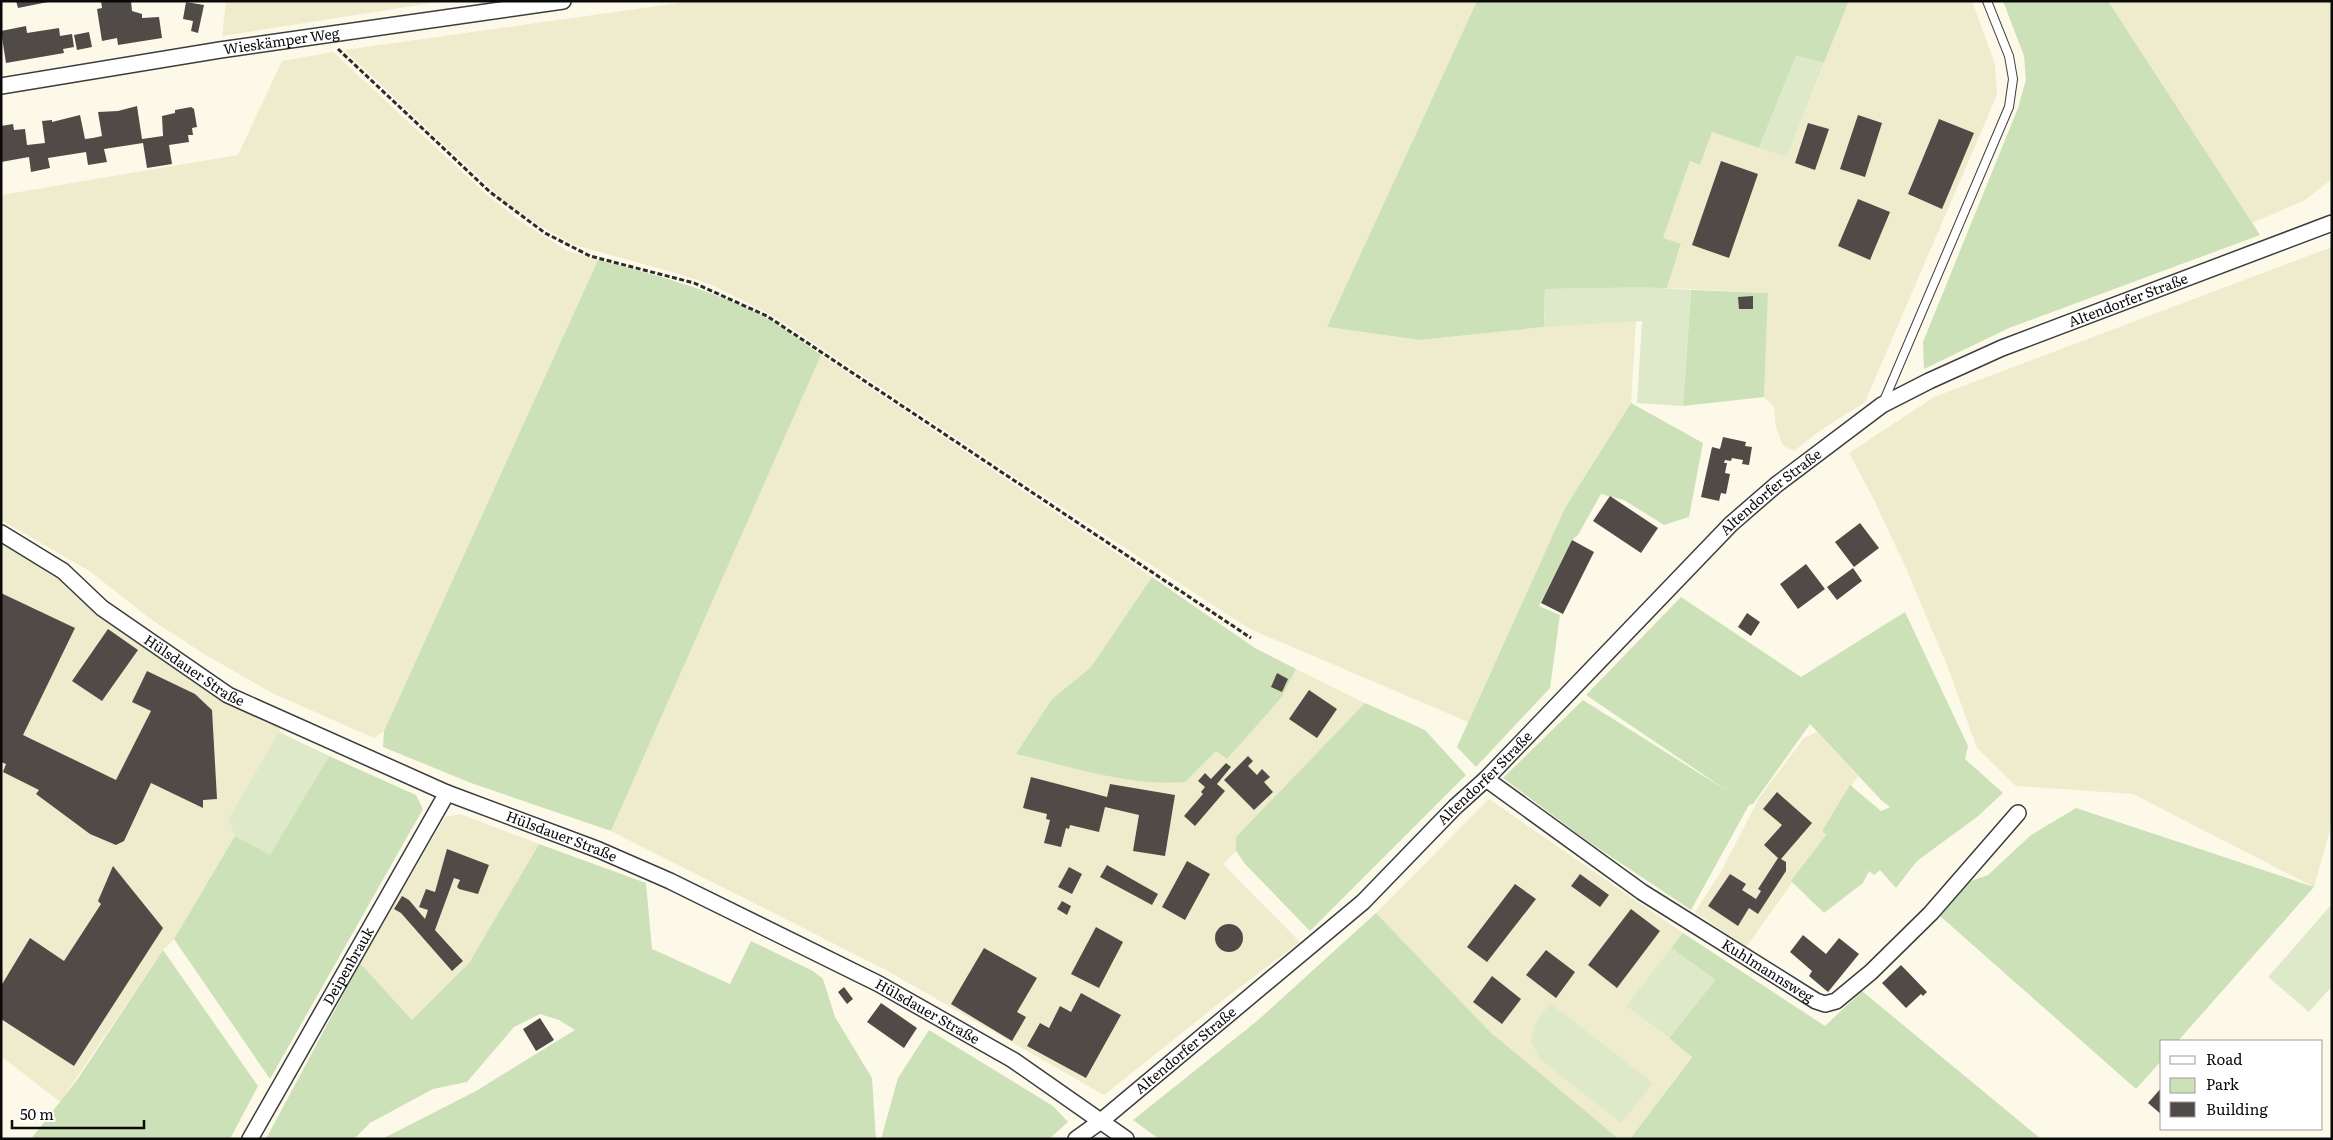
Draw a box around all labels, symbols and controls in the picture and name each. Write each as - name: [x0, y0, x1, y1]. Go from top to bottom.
- street label: Wieskämper Weg: [222, 22, 341, 58]
- street label: Altendorfer Straße: [2065, 268, 2190, 331]
- street label: Altendorfer Straße: [1715, 443, 1825, 539]
- street label: Hülsdauer Straße: [140, 629, 248, 710]
- street label: Altendorfer Straße: [1432, 726, 1536, 829]
- street label: Hülsdauer Straße: [504, 805, 621, 866]
- street label: Deipenbrauk: [317, 922, 378, 1008]
- street label: Kuhlmannsweg: [1718, 934, 1818, 1006]
- street label: Hülsdauer Straße: [872, 973, 984, 1048]
- street label: Altendorfer Straße: [1130, 1001, 1240, 1098]
- legend: [2160, 1040, 2323, 1130]
- text: Road: [2206, 1047, 2242, 1070]
- text: Park: [2206, 1072, 2240, 1095]
- text: Building: [2206, 1097, 2268, 1120]
- scale bar: [12, 1098, 145, 1130]
- text: 50 m: [20, 1102, 54, 1125]

